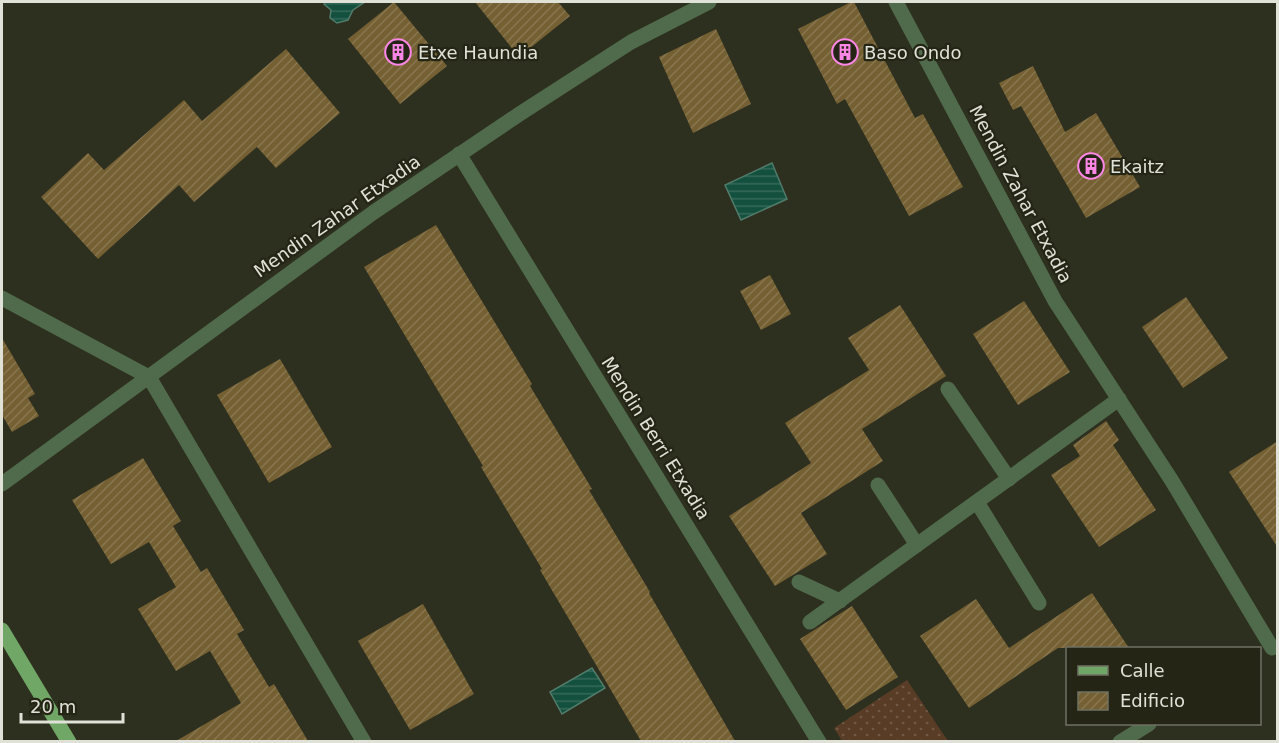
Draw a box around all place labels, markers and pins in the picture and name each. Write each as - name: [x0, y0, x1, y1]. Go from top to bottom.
- building icon: Etxe Haundia: [383, 37, 413, 67]
- building icon: Baso Ondo: [830, 37, 860, 67]
- place label: Etxe Haundia: [418, 42, 538, 63]
- place label: Baso Ondo: [864, 42, 962, 63]
- building icon: Ekaitz: [1076, 151, 1106, 181]
- place label: Ekaitz: [1110, 156, 1164, 177]

